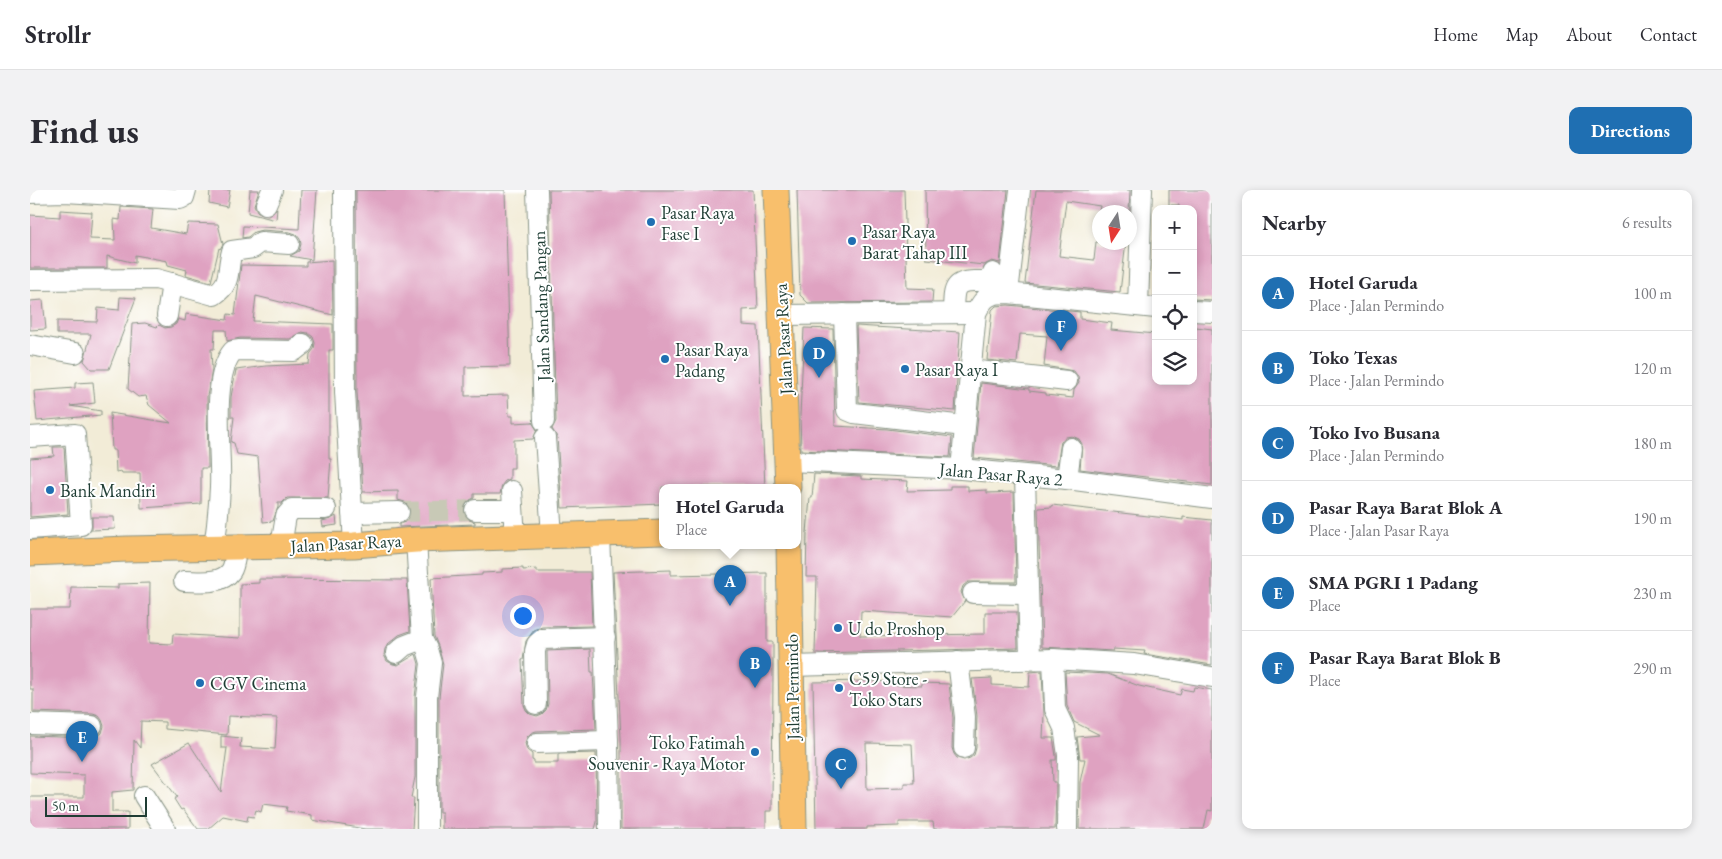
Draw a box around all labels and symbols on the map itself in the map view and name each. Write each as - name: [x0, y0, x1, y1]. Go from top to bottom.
- place label: Pasar Raya Fase I: [661, 201, 735, 245]
- north arrow: [1092, 205, 1137, 250]
- marker: Pasar Raya Fase I: [645, 216, 657, 228]
- place label: Pasar Raya Barat Tahap III: [862, 220, 967, 264]
- street label: Jalan Sandang Pangan: [527, 230, 555, 384]
- marker: Pasar Raya Barat Tahap III: [846, 235, 858, 247]
- street label: Jalan Pasar Raya: [769, 282, 798, 397]
- pin: F: [1045, 310, 1077, 351]
- pin: D: [803, 337, 835, 378]
- place label: Pasar Raya Padang: [675, 338, 749, 382]
- marker: Pasar Raya Padang: [659, 353, 671, 365]
- place label: Pasar Raya I: [915, 358, 998, 381]
- marker: Pasar Raya I: [899, 363, 911, 375]
- street label: Jalan Pasar Raya 2: [936, 457, 1064, 491]
- place label: Bank Mandiri: [60, 479, 156, 502]
- marker: Bank Mandiri: [44, 484, 56, 496]
- street label: Jalan Pasar Raya: [288, 529, 403, 558]
- pin: A: [714, 565, 746, 606]
- your location: [510, 603, 536, 629]
- place label: U do Proshop: [848, 617, 945, 640]
- marker: U do Proshop: [832, 622, 844, 634]
- street label: Jalan Permindo: [780, 634, 804, 742]
- pin: B: [739, 647, 771, 688]
- place label: C59 Store - Toko Stars: [849, 667, 927, 711]
- place label: CGV Cinema: [210, 672, 307, 695]
- marker: CGV Cinema: [194, 677, 206, 689]
- marker: C59 Store - Toko Stars: [833, 682, 845, 694]
- pin: E: [66, 721, 98, 762]
- place label: Toko Fatimah Souvenir - Raya Motor: [588, 731, 745, 775]
- marker: Toko Fatimah Souvenir - Raya Motor: [749, 746, 761, 758]
- pin: C: [825, 748, 857, 789]
- scale bar: [45, 794, 148, 817]

